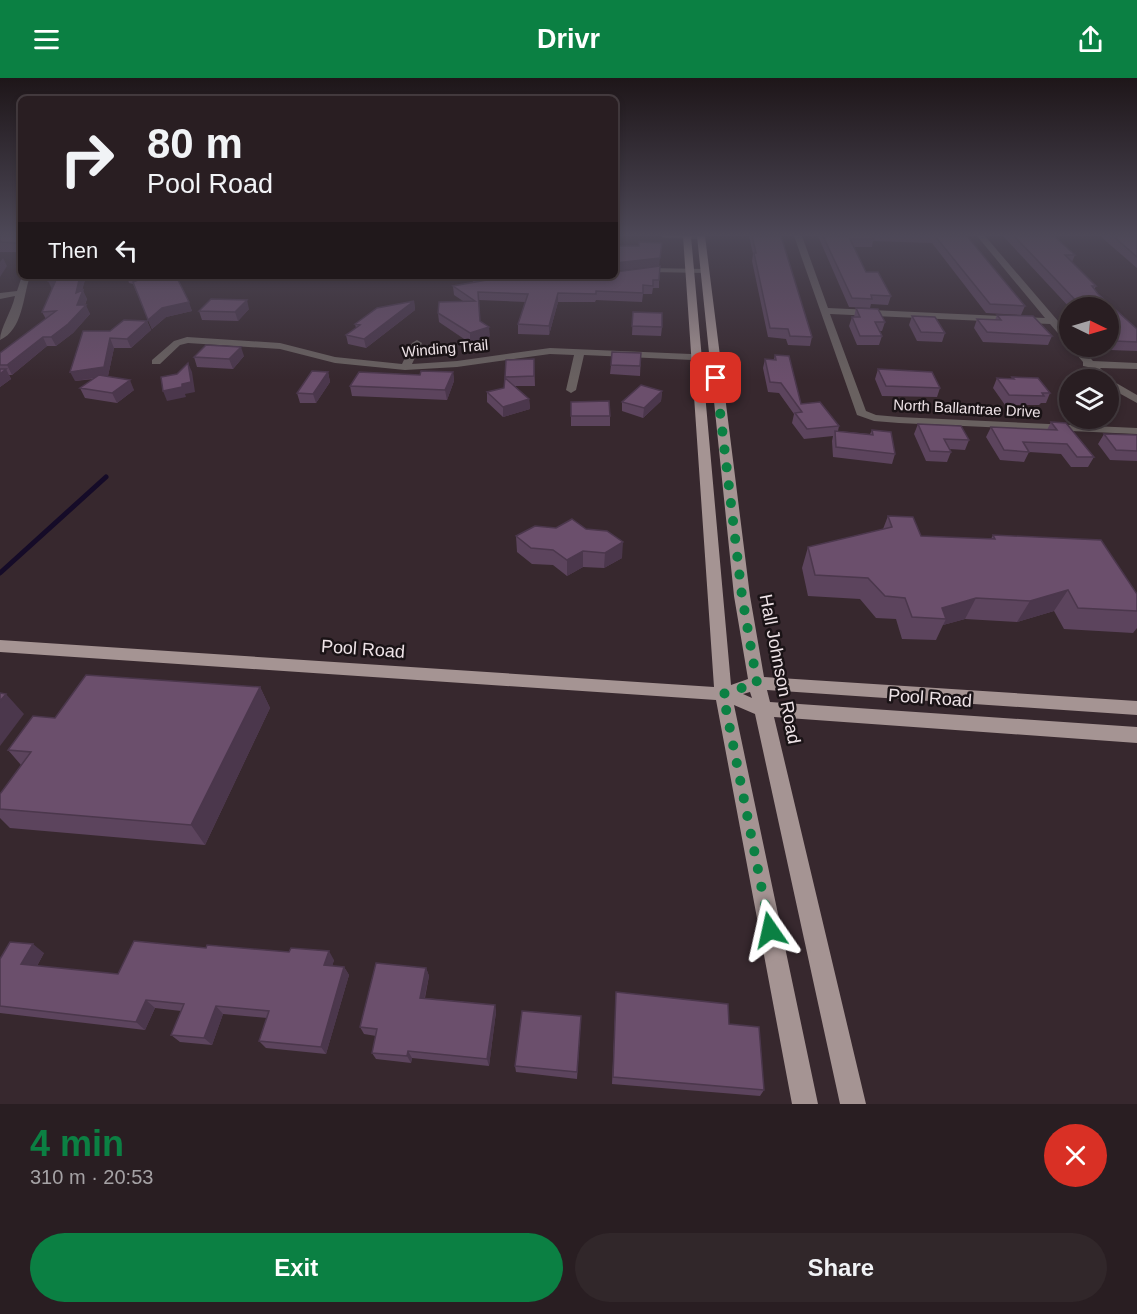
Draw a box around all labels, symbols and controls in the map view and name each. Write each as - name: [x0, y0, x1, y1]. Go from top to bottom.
- icon: menu: [30, 23, 63, 56]
- icon: share: [1074, 23, 1107, 56]
- text: Drivr: [537, 24, 600, 54]
- icon: right: [48, 120, 126, 198]
- text: 80 m: [147, 120, 243, 167]
- text: Pool Road: [147, 169, 273, 199]
- icon: left: [110, 234, 143, 267]
- text: Then: [48, 238, 98, 263]
- north arrow: [1059, 297, 1119, 357]
- map controls: [1059, 297, 1119, 429]
- street label: Winding Trail: [401, 336, 489, 360]
- pin: [690, 352, 741, 403]
- icon: arrive: [699, 361, 732, 394]
- button: layers: [1059, 369, 1119, 429]
- street label: North Ballantrae Drive: [893, 396, 1041, 420]
- street label: Hall Johnson Road: [756, 592, 804, 746]
- street label: Pool Road: [320, 636, 406, 662]
- street label: Pool Road: [887, 685, 973, 711]
- position arrow: [738, 898, 802, 962]
- text: 4 min: [30, 1123, 124, 1164]
- button: close: [1044, 1124, 1107, 1187]
- text: 310 m · 20:53: [30, 1166, 153, 1188]
- button: Exit: [30, 1233, 563, 1302]
- button: Share: [575, 1233, 1107, 1302]

